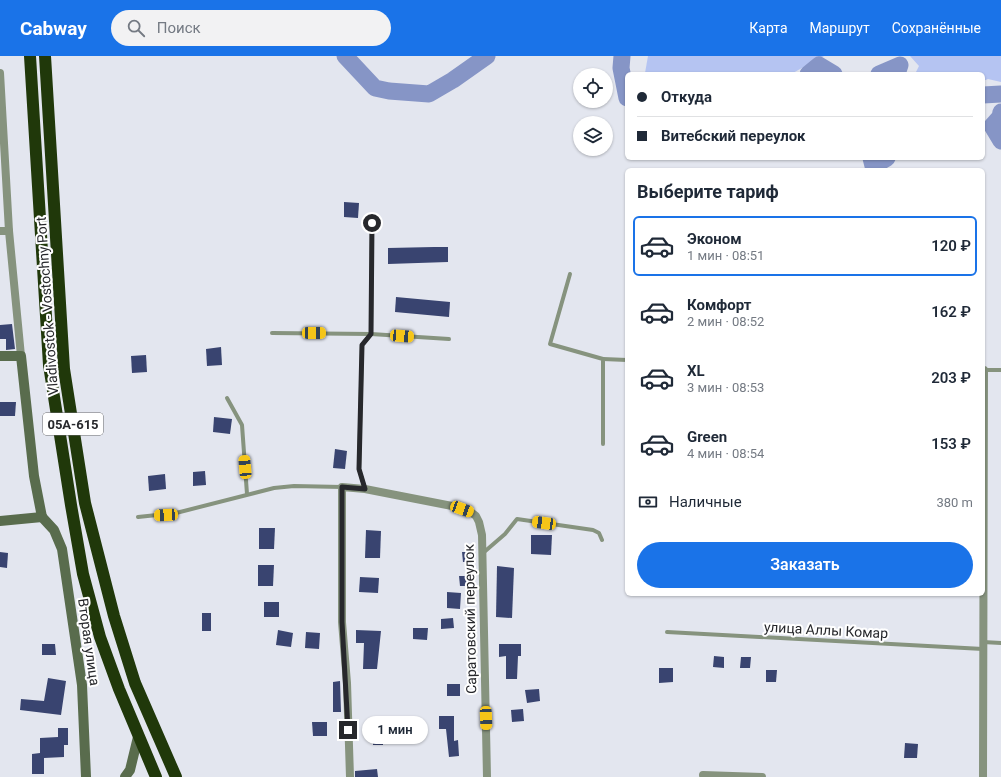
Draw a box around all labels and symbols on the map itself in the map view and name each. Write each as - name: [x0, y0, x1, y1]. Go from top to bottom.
- route start: [363, 214, 381, 232]
- street label: Vladivostok - Vostochny Port: [33, 216, 61, 396]
- car: [302, 327, 326, 339]
- car: [390, 329, 414, 343]
- road number: 05А-615: [43, 413, 103, 435]
- car: [238, 455, 252, 479]
- car: [449, 499, 475, 519]
- car: [154, 508, 178, 522]
- car: [531, 515, 557, 531]
- street label: Саратовский переулок: [461, 544, 479, 694]
- street label: Вторая улица: [75, 597, 103, 687]
- street label: улица Аллы Комар: [763, 619, 889, 641]
- car: [480, 706, 492, 730]
- callout: 1 мин: [362, 716, 428, 744]
- route end: [339, 721, 357, 739]

